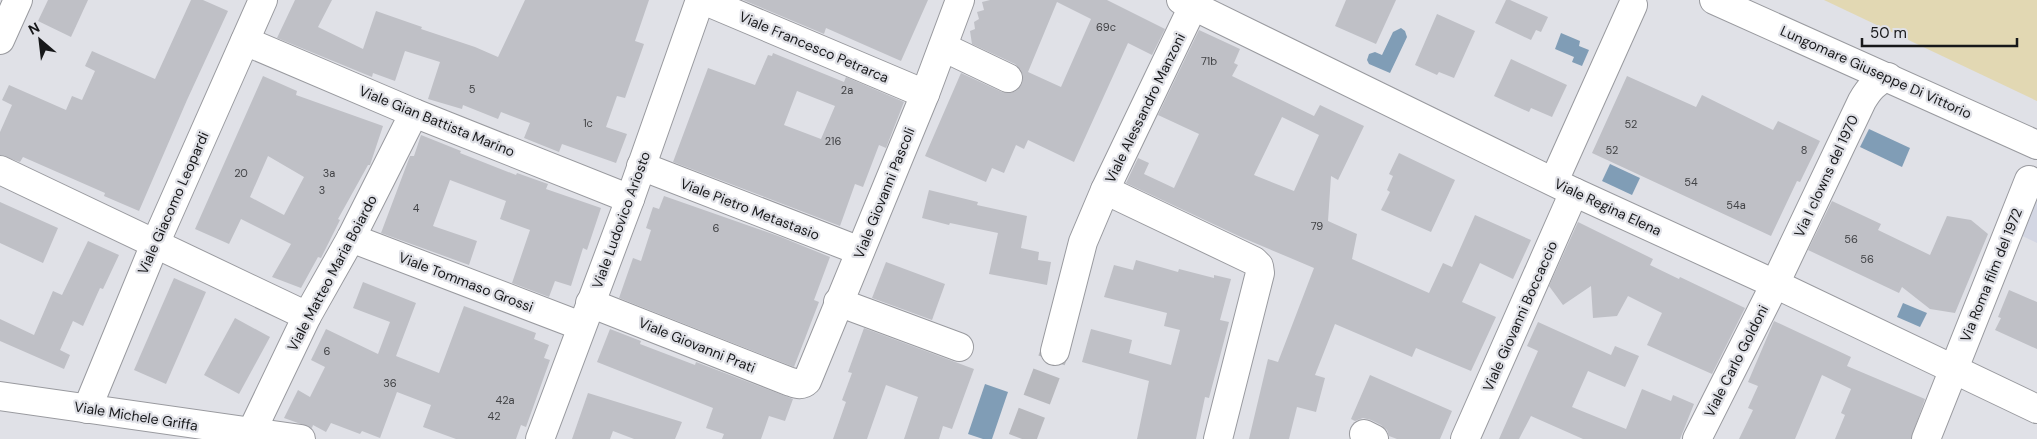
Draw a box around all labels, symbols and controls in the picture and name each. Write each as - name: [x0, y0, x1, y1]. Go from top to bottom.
- street label: Viale Francesco Petrarca: [737, 7, 891, 87]
- north arrow: [15, 15, 65, 65]
- scale bar: [1862, 15, 2017, 47]
- text: N: [25, 18, 43, 39]
- house number: 69c: [1096, 20, 1116, 34]
- street label: Lungomare Giuseppe Di Vittorio: [1778, 22, 1974, 122]
- text: 50 m: [1870, 23, 1907, 43]
- street label: Viale Alessandro Manzoni: [1101, 30, 1189, 186]
- house number: 71b: [1201, 54, 1217, 68]
- street label: Viale Gian Battista Marino: [356, 81, 518, 161]
- house number: 5: [469, 82, 476, 96]
- house number: 2a: [841, 83, 853, 97]
- street label: Via I clowns del 1970: [1790, 112, 1862, 240]
- house number: 1c: [583, 116, 593, 130]
- house number: 52: [1625, 117, 1637, 131]
- street label: Viale Giovanni Pascoli: [849, 125, 919, 261]
- street label: Viale Giacomo Leopardi: [133, 129, 213, 277]
- house number: 216: [825, 134, 841, 148]
- house number: 52: [1606, 143, 1618, 157]
- house number: 8: [1801, 143, 1807, 157]
- street label: Viale Ludovico Ariosto: [588, 149, 654, 291]
- house number: 20: [234, 166, 248, 180]
- house number: 3a: [323, 166, 335, 180]
- street label: Viale Pietro Metastasio: [678, 174, 822, 244]
- street label: Viale Regina Elena: [1552, 174, 1664, 240]
- house number: 54: [1684, 175, 1698, 189]
- house number: 3: [319, 183, 325, 197]
- street label: Viale Matteo Maria Boiardo: [283, 192, 381, 354]
- house number: 54a: [1726, 198, 1746, 212]
- house number: 4: [413, 201, 420, 215]
- street label: Via Roma film del 1972: [1956, 205, 2026, 345]
- house number: 79: [1311, 219, 1323, 233]
- house number: 6: [713, 221, 720, 235]
- house number: 56: [1844, 232, 1858, 246]
- street label: Viale Giovanni Boccaccio: [1479, 238, 1561, 394]
- street label: Viale Tommaso Grossi: [396, 248, 536, 316]
- house number: 56: [1860, 252, 1874, 266]
- street label: Viale Carlo Goldoni: [1700, 302, 1772, 420]
- street label: Viale Giovanni Prati: [636, 313, 758, 377]
- house number: 6: [324, 344, 331, 358]
- house number: 36: [383, 376, 397, 390]
- house number: 42a: [496, 393, 515, 407]
- street label: Viale Michele Griffa: [73, 397, 199, 435]
- house number: 42: [487, 409, 501, 423]

